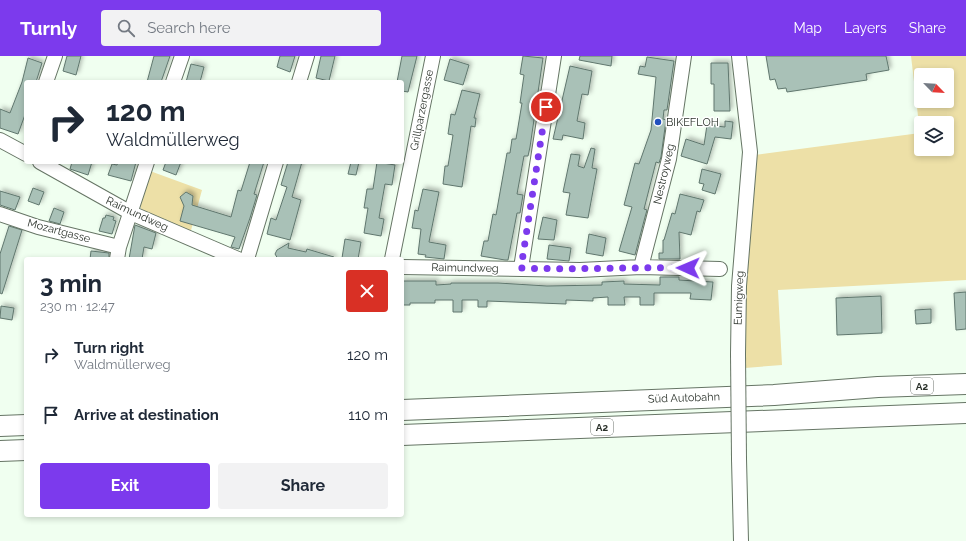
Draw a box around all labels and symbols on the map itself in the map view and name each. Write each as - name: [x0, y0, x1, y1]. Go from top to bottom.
- street label: Grillparzergasse: [408, 68, 436, 152]
- north arrow: [914, 68, 954, 108]
- pin: [529, 90, 563, 124]
- place label: BIKEFLOH: [666, 116, 719, 129]
- marker: BIKEFLOH: [653, 117, 663, 127]
- street label: Nestroyweg: [651, 142, 677, 206]
- street label: Raimundweg: [104, 194, 170, 234]
- street label: Mozartgasse: [26, 216, 92, 246]
- position arrow: [667, 247, 709, 289]
- street label: Raimundweg: [431, 261, 499, 275]
- street label: Eumigweg: [732, 271, 746, 325]
- road number: A2: [911, 378, 933, 394]
- street label: Süd Autobahn: [648, 390, 720, 406]
- road number: A2: [591, 419, 613, 435]

